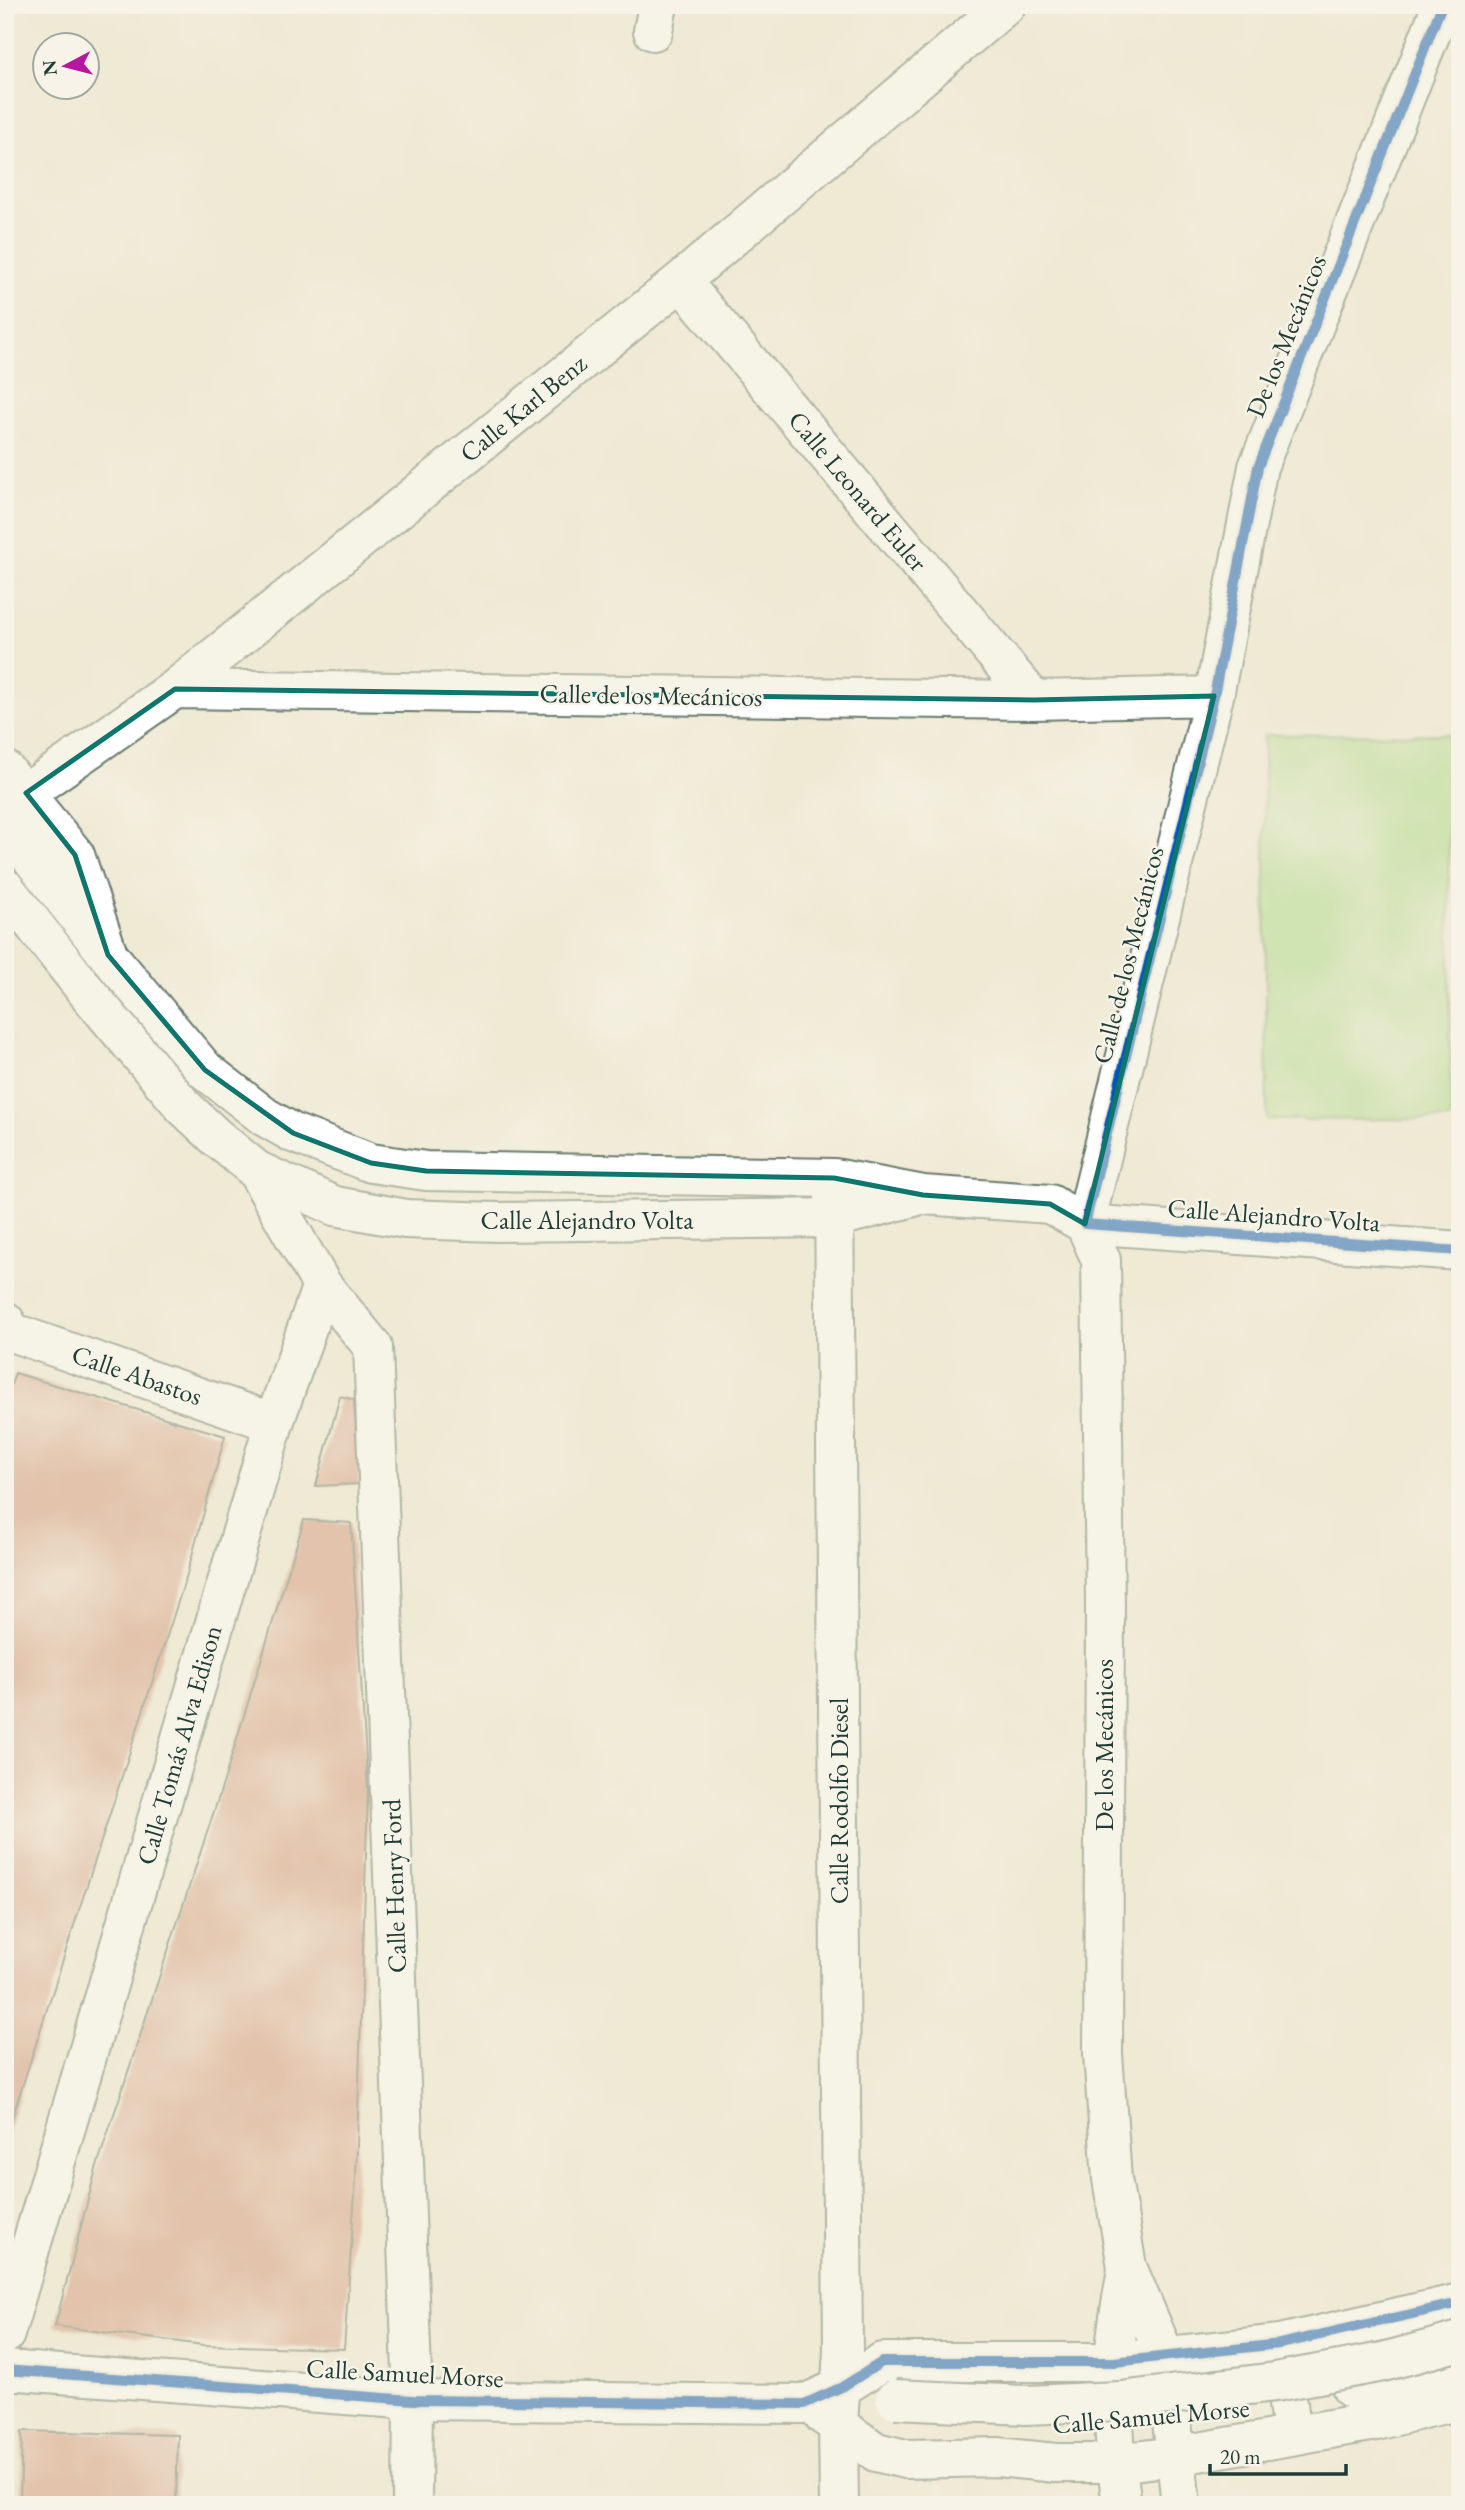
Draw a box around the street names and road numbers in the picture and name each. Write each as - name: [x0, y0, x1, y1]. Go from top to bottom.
- street label: De los Mecánicos: [1238, 250, 1334, 422]
- street label: Calle Karl Benz: [453, 346, 594, 470]
- street label: Calle Leonard Euler: [781, 404, 935, 578]
- street label: Calle de los Mecánicos: [539, 676, 763, 714]
- street label: Calle de los Mecánicos: [1085, 843, 1171, 1067]
- street label: Calle Alejandro Volta: [1167, 1191, 1382, 1239]
- street label: Calle Alejandro Volta: [480, 1203, 694, 1237]
- street label: Calle Abastos: [67, 1337, 207, 1413]
- street label: Calle Tomás Alva Edison: [129, 1621, 230, 1869]
- street label: De los Mecánicos: [1087, 1659, 1121, 1831]
- street label: Calle Rodolfo Diesel: [822, 1698, 856, 1904]
- street label: Calle Henry Ford: [374, 1798, 414, 1974]
- street label: Calle Samuel Morse: [305, 2351, 505, 2395]
- street label: Calle Samuel Morse: [1051, 2390, 1251, 2442]

